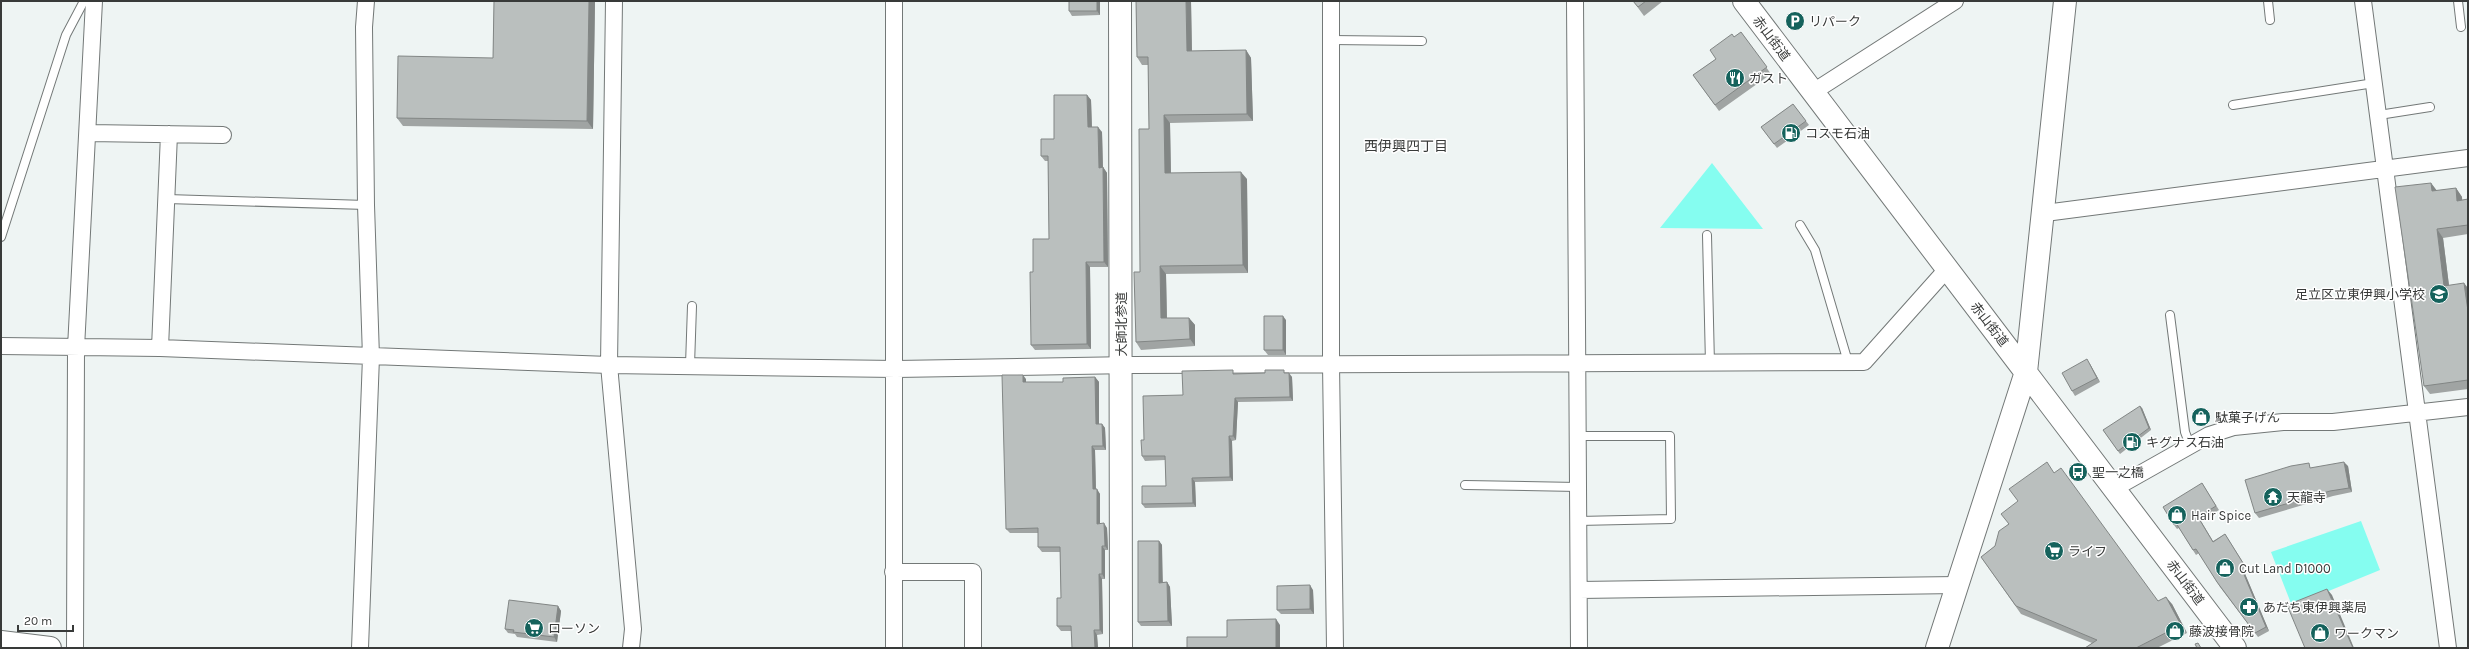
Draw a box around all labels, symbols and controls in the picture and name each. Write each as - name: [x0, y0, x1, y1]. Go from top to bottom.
- parking icon: リパーク: [1784, 10, 1806, 32]
- street label: 赤山街道: [1750, 13, 1793, 64]
- place label: リパーク: [1809, 14, 1861, 29]
- restaurant icon: ガスト: [1724, 67, 1746, 89]
- place label: ガスト: [1749, 71, 1788, 86]
- fuel station icon: コスモ石油: [1780, 122, 1802, 144]
- place label: コスモ石油: [1805, 126, 1870, 141]
- district label: 西伊興四丁目: [1364, 138, 1448, 155]
- school or university icon: 足立区立東伊興小学校: [2428, 283, 2450, 305]
- place label: 足立区立東伊興小学校: [2295, 287, 2425, 302]
- street label: 大師北参道: [1114, 291, 1129, 357]
- street label: 赤山街道: [1968, 299, 2012, 349]
- shop icon: 駄菓子げん: [2190, 406, 2212, 428]
- place label: 駄菓子げん: [2215, 410, 2280, 425]
- fuel station icon: キグナス石油: [2121, 431, 2143, 453]
- place label: キグナス石油: [2146, 435, 2224, 450]
- bus stop icon: 聖一之橋: [2067, 461, 2089, 483]
- place label: 聖一之橋: [2092, 465, 2144, 480]
- temple icon: 天龍寺: [2262, 486, 2284, 508]
- place label: 天龍寺: [2287, 490, 2326, 505]
- shop icon: Hair Spice: [2166, 504, 2188, 526]
- place label: Hair Spice: [2191, 508, 2252, 523]
- supermarket icon: ライフ: [2043, 540, 2065, 562]
- place label: ライフ: [2068, 544, 2107, 559]
- street label: 赤山街道: [2164, 557, 2207, 608]
- shop icon: Cut Land D1000: [2214, 557, 2236, 579]
- place label: Cut Land D1000: [2239, 561, 2331, 576]
- pharmacy icon: あだち東伊興薬局: [2238, 596, 2260, 618]
- place label: あだち東伊興薬局: [2263, 600, 2367, 615]
- scale bar: [18, 607, 73, 633]
- text: 20 m: [24, 614, 52, 628]
- supermarket icon: ローソン: [523, 617, 545, 639]
- shop icon: 藤波接骨院: [2164, 620, 2186, 642]
- place label: ローソン: [548, 621, 600, 636]
- shop icon: ワークマン: [2309, 622, 2331, 644]
- place label: 藤波接骨院: [2189, 624, 2254, 639]
- place label: ワークマン: [2334, 626, 2399, 641]

